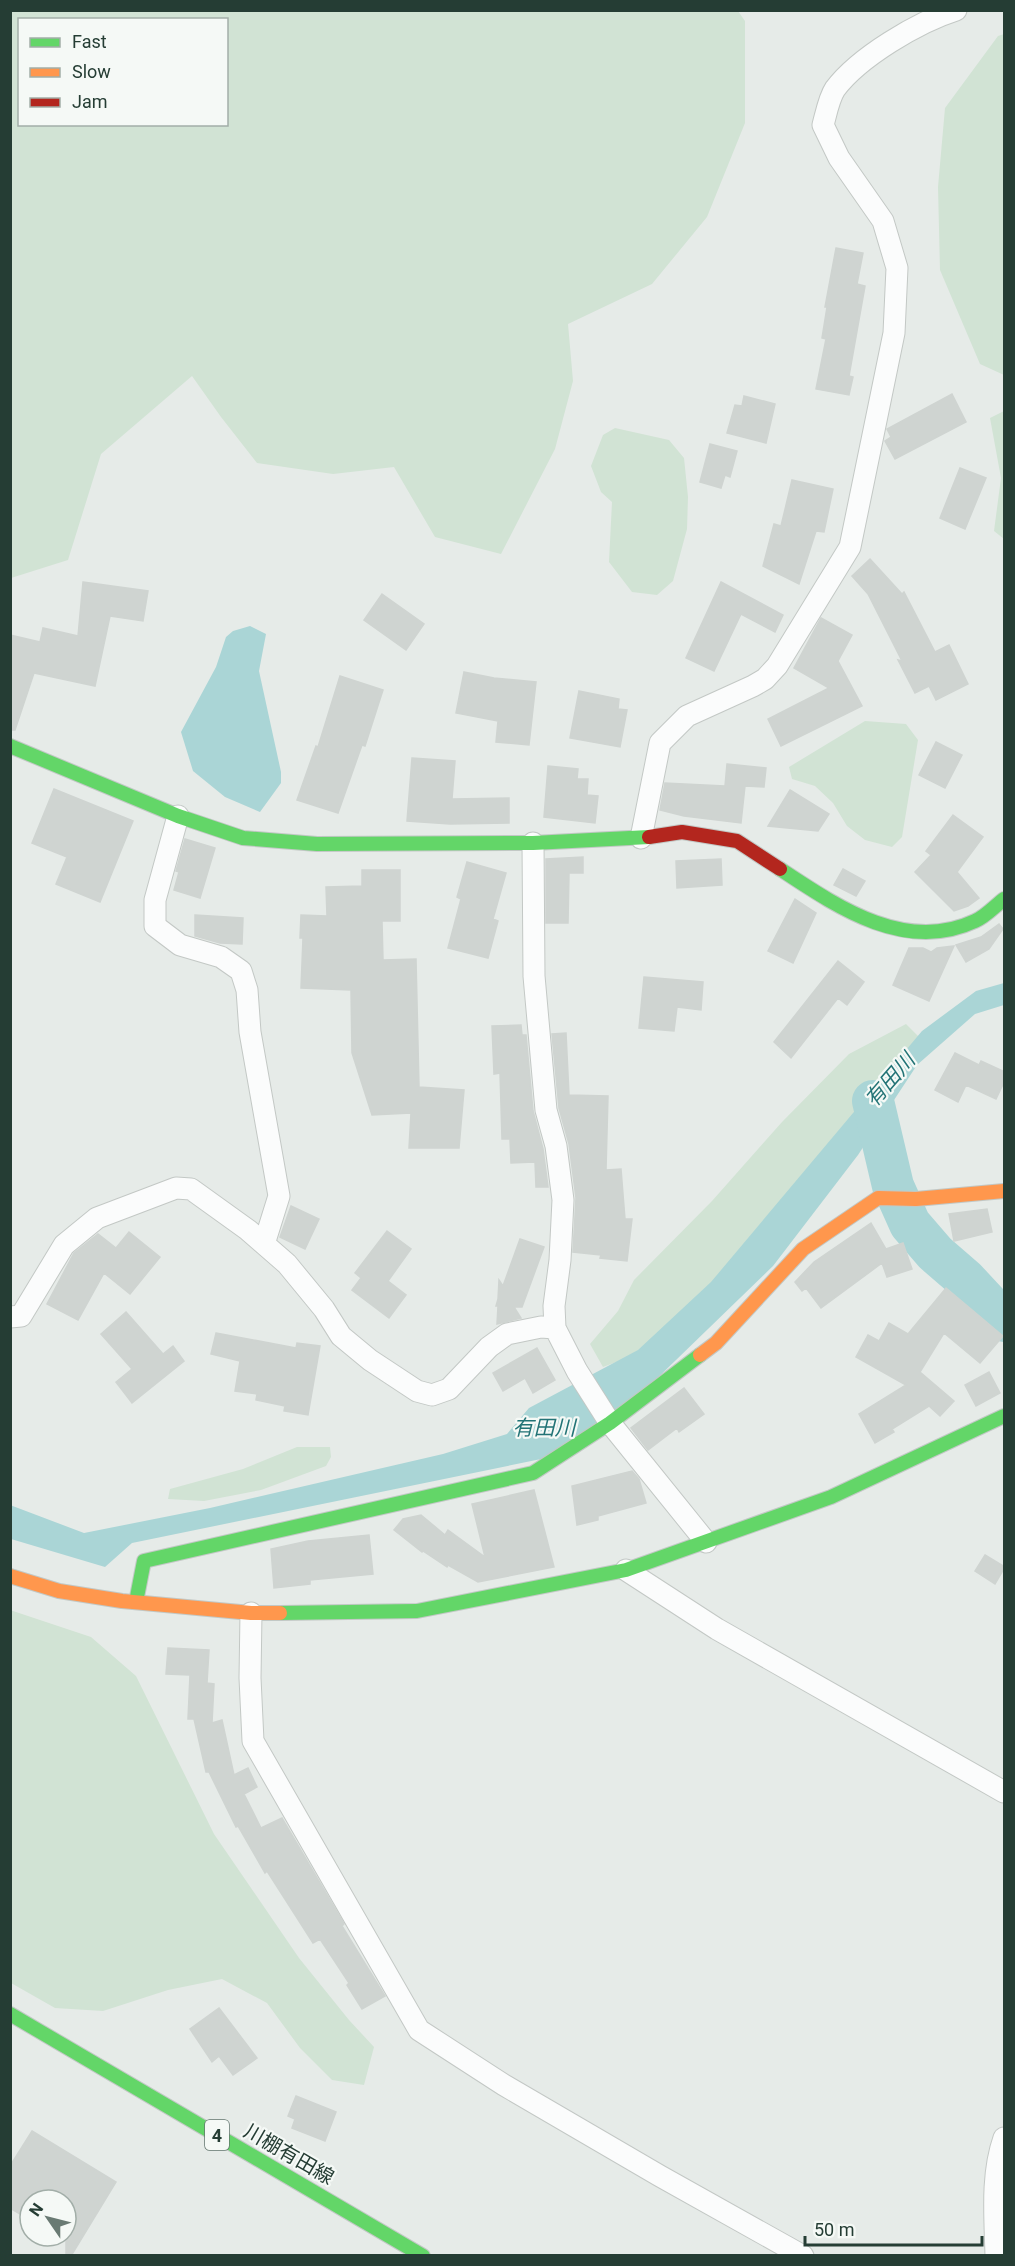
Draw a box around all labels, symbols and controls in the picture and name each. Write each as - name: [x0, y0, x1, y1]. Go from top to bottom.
- legend: [18, 18, 228, 126]
- text: Fast: [72, 31, 107, 52]
- text: Slow: [72, 61, 111, 82]
- text: Jam: [72, 91, 108, 112]
- water label: 有田川: [860, 1047, 921, 1112]
- water label: 有田川: [513, 1416, 577, 1440]
- street label: 川棚有田線: [240, 2119, 338, 2189]
- road number: 4: [205, 2120, 229, 2150]
- north arrow: [18, 2188, 78, 2248]
- text: N: [25, 2200, 47, 2220]
- scale bar: [805, 2209, 982, 2247]
- text: 50 m: [814, 2219, 854, 2240]

